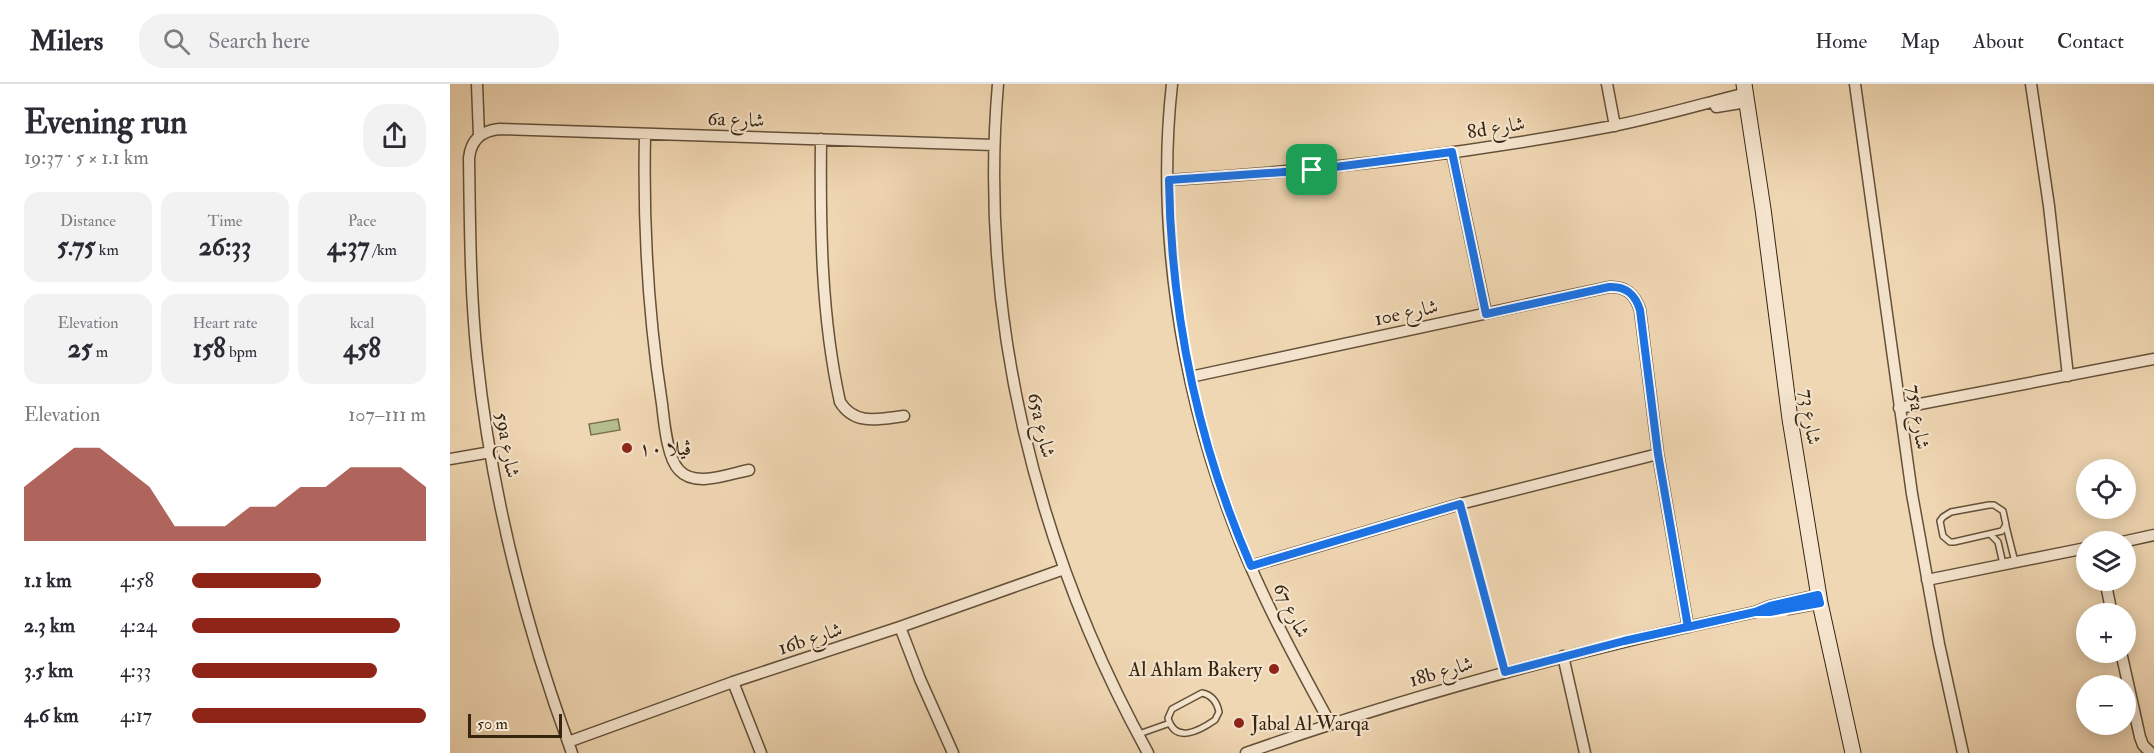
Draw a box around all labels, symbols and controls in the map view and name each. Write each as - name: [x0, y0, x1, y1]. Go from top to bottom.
- search box: [139, 14, 559, 68]
- text: Milers: [30, 24, 103, 59]
- icon: search: [160, 25, 193, 58]
- text: Search here: [208, 27, 310, 55]
- text: Home: [1815, 28, 1867, 55]
- text: Map: [1900, 28, 1940, 55]
- text: About: [1973, 28, 2024, 55]
- text: Contact: [2057, 28, 2124, 55]
- text: Evening run: [24, 102, 187, 143]
- button: share: [363, 104, 426, 167]
- street label: 6a شارع: [707, 106, 765, 138]
- street label: 8d شارع: [1465, 111, 1528, 149]
- pin: [1286, 144, 1337, 195]
- text: 19:37 · 5 × 1.1 km: [24, 145, 149, 170]
- icon: arrive: [1295, 153, 1328, 186]
- text: Distance: [60, 211, 116, 231]
- text: Time: [208, 211, 242, 231]
- text: Pace: [348, 211, 376, 231]
- text: 5.75: [57, 231, 96, 263]
- text: 26:33: [199, 231, 251, 263]
- text: 4:37: [327, 231, 369, 263]
- text: km: [96, 240, 119, 260]
- text: /km: [369, 240, 397, 260]
- street label: 10e شارع: [1372, 294, 1441, 336]
- text: Elevation: [58, 313, 118, 333]
- text: Heart rate: [192, 313, 258, 333]
- text: kcal: [350, 313, 374, 333]
- text: 25: [68, 333, 92, 365]
- text: 158: [193, 333, 226, 365]
- text: 458: [343, 333, 381, 365]
- text: m: [92, 342, 108, 362]
- text: bpm: [226, 342, 257, 362]
- street label: 75a شارع: [1897, 383, 1935, 452]
- street label: شارع 73: [1789, 388, 1827, 447]
- street label: 65a شارع: [1017, 390, 1061, 461]
- text: Elevation: [24, 402, 100, 427]
- text: 107–111 m: [348, 402, 426, 427]
- street label: 59a شارع: [485, 410, 526, 481]
- place label: ڤيلا ١٠: [639, 436, 691, 461]
- marker: ڤيلا ١٠: [620, 441, 634, 455]
- map controls: [2076, 459, 2136, 735]
- button: locate: [2076, 459, 2136, 519]
- button: layers: [2076, 531, 2136, 591]
- text: 1.1 km: [24, 568, 71, 593]
- text: 4:58: [120, 568, 154, 593]
- street label: شارع 67: [1263, 579, 1316, 644]
- button: +: [2076, 603, 2136, 663]
- text: 2.3 km: [24, 613, 75, 638]
- text: 4:24: [120, 613, 157, 638]
- street label: 16b شارع: [775, 616, 847, 665]
- street label: 18b شارع: [1406, 650, 1477, 697]
- place label: Al Ahlam Bakery: [1127, 657, 1263, 682]
- text: 3.5 km: [24, 658, 73, 683]
- text: 4:33: [120, 658, 151, 683]
- marker: Al Ahlam Bakery: [1267, 662, 1281, 676]
- button: −: [2076, 675, 2136, 735]
- text: 4.6 km: [24, 703, 78, 728]
- text: 4:17: [120, 703, 152, 728]
- scale bar: [468, 711, 562, 738]
- place label: Jabal Al Warqa: [1250, 711, 1370, 736]
- text: 50 m: [477, 714, 508, 734]
- marker: Jabal Al Warqa: [1232, 716, 1246, 730]

